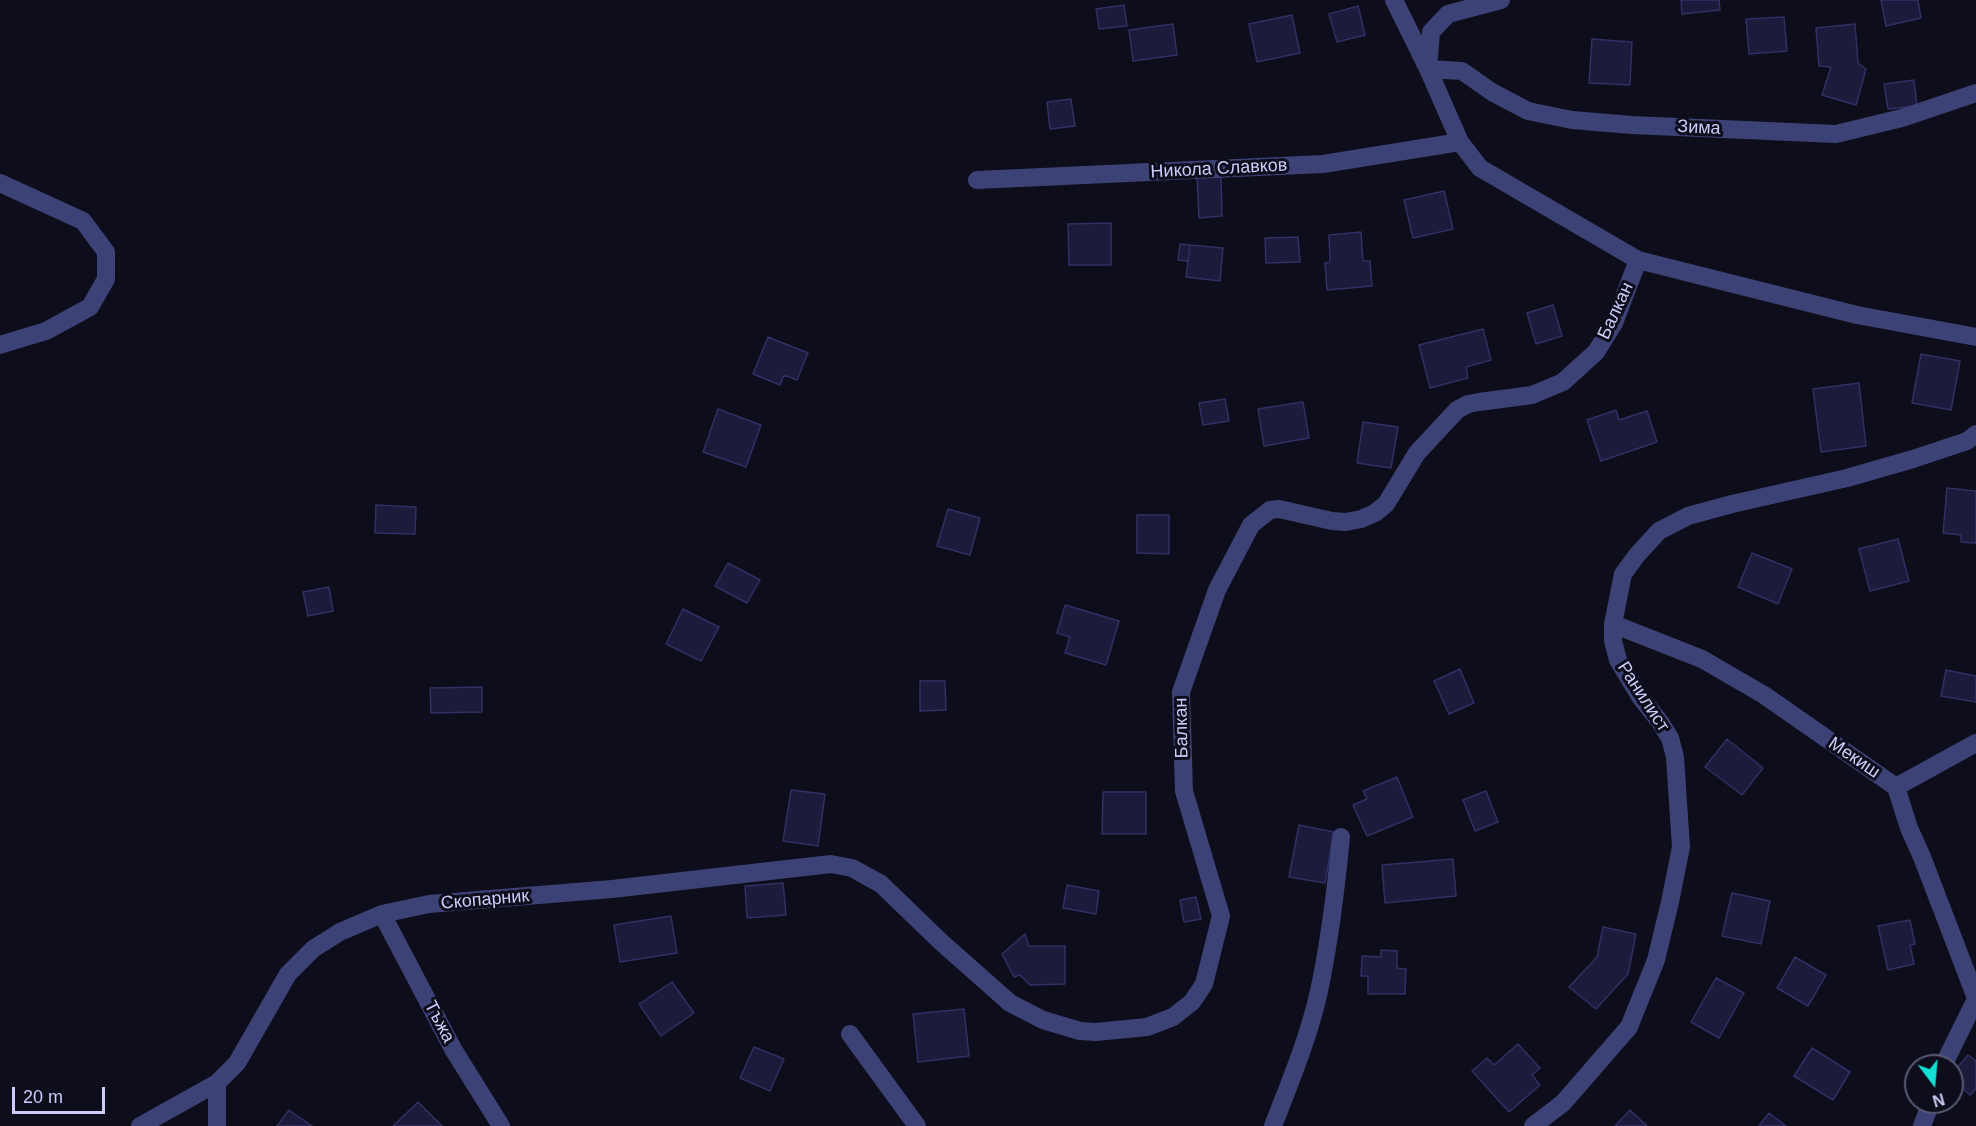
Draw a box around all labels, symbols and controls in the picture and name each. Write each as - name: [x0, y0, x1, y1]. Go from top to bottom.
- street label: Зима: [1677, 116, 1721, 140]
- street label: Никола Славков: [1150, 155, 1288, 183]
- street label: Балкан: [1593, 279, 1639, 343]
- street label: Ранилист: [1612, 658, 1674, 736]
- street label: Балкан: [1171, 698, 1193, 758]
- street label: Мекиш: [1824, 733, 1884, 783]
- street label: Скопарник: [440, 885, 530, 915]
- street label: Тъжа: [419, 997, 459, 1047]
- north arrow: [1904, 1054, 1964, 1114]
- scale bar: [15, 1075, 108, 1113]
- text: 20 m: [23, 1087, 63, 1107]
- text: N: [1931, 1090, 1946, 1110]

